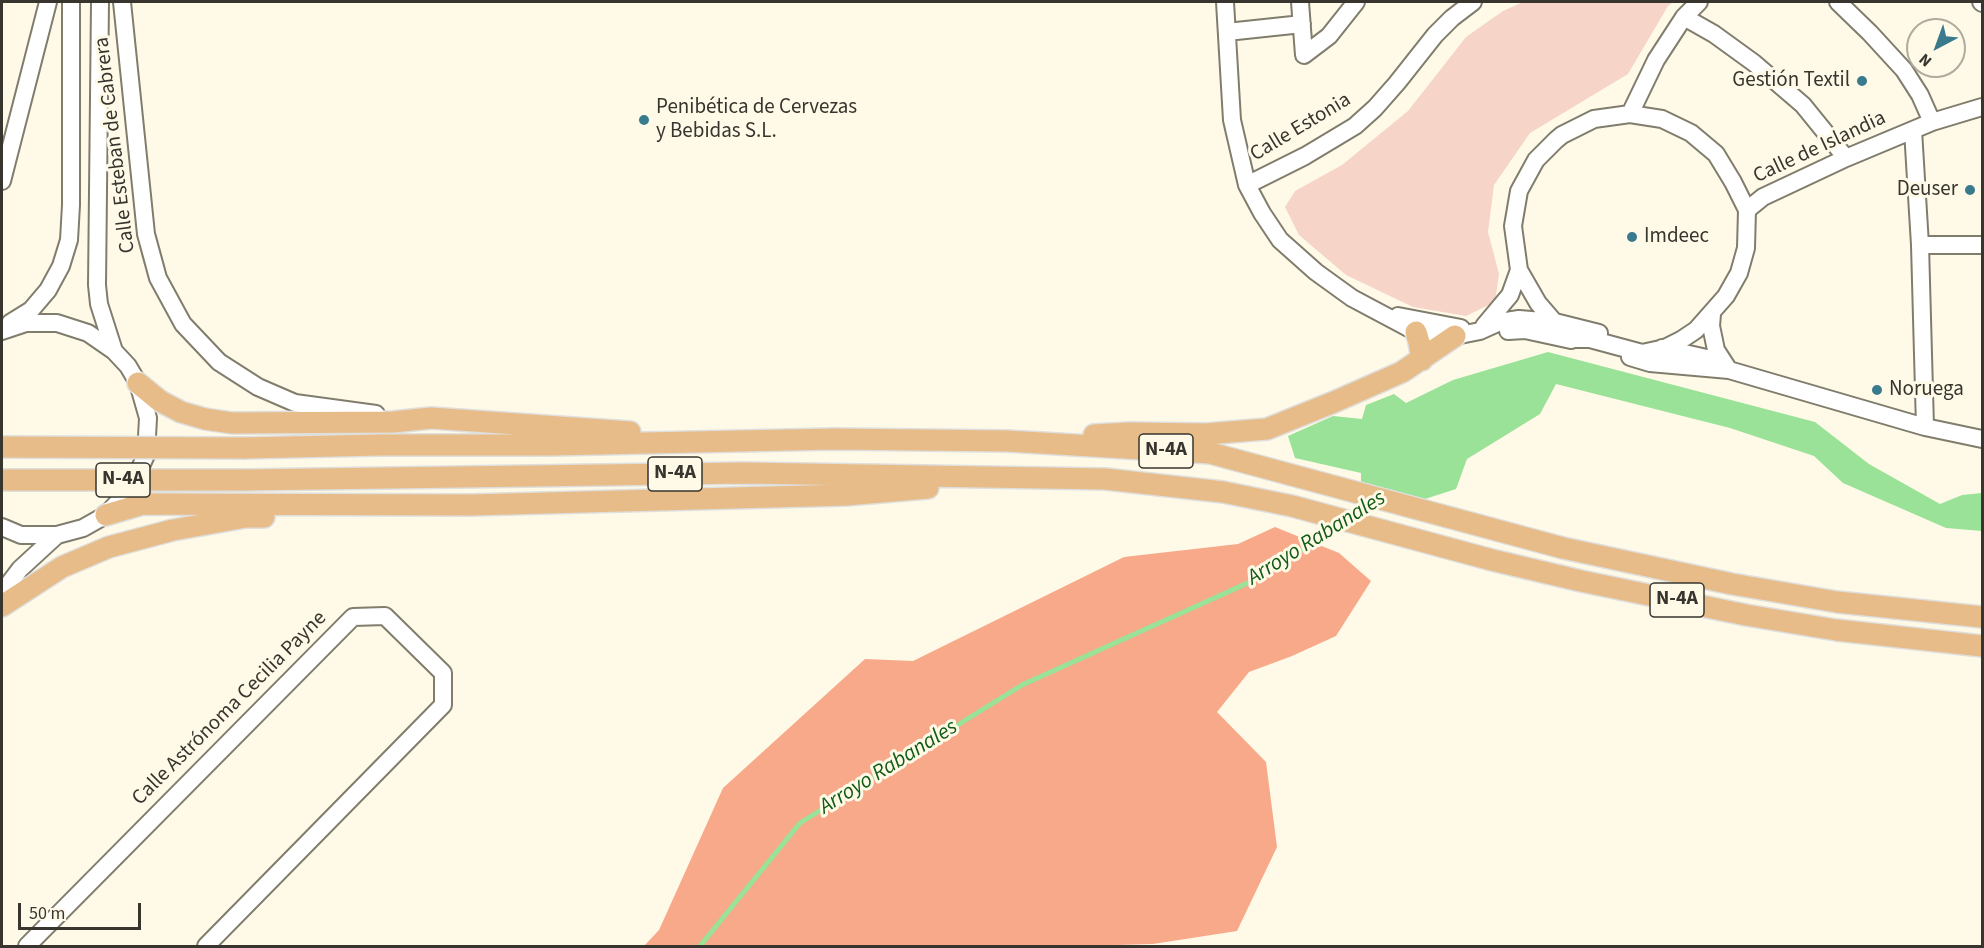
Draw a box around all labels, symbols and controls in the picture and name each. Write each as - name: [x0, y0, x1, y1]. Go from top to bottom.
- north arrow: [1906, 18, 1966, 78]
- street label: Calle Esteban de Cabrera: [90, 36, 142, 254]
- text: N: [1914, 48, 1937, 72]
- place label: Gestión Textil: [1732, 68, 1850, 94]
- marker: Gestión Textil: [1855, 74, 1869, 88]
- street label: Calle Estonia: [1246, 88, 1356, 168]
- place label: Penibética de Cervezas y Bebidas S.L.: [656, 95, 857, 145]
- street label: Calle de Islandia: [1750, 106, 1890, 190]
- marker: Penibética de Cervezas y Bebidas S.L.: [637, 113, 651, 127]
- place label: Deuser: [1897, 177, 1958, 203]
- marker: Deuser: [1963, 183, 1977, 197]
- place label: Imdeec: [1644, 224, 1709, 250]
- marker: Imdeec: [1625, 230, 1639, 244]
- place label: Noruega: [1889, 377, 1964, 403]
- marker: Noruega: [1870, 383, 1884, 397]
- road number: N-4A: [1139, 434, 1193, 468]
- road number: N-4A: [648, 457, 702, 491]
- road number: N-4A: [96, 463, 150, 497]
- water label: Arroyo Rabanales: [1243, 486, 1391, 592]
- road number: N-4A: [1650, 583, 1704, 617]
- street label: Calle Astrónoma Cecilia Payne: [128, 607, 332, 811]
- water label: Arroyo Rabanales: [815, 715, 963, 821]
- scale bar: [21, 891, 144, 929]
- text: 50 m: [29, 901, 65, 926]

